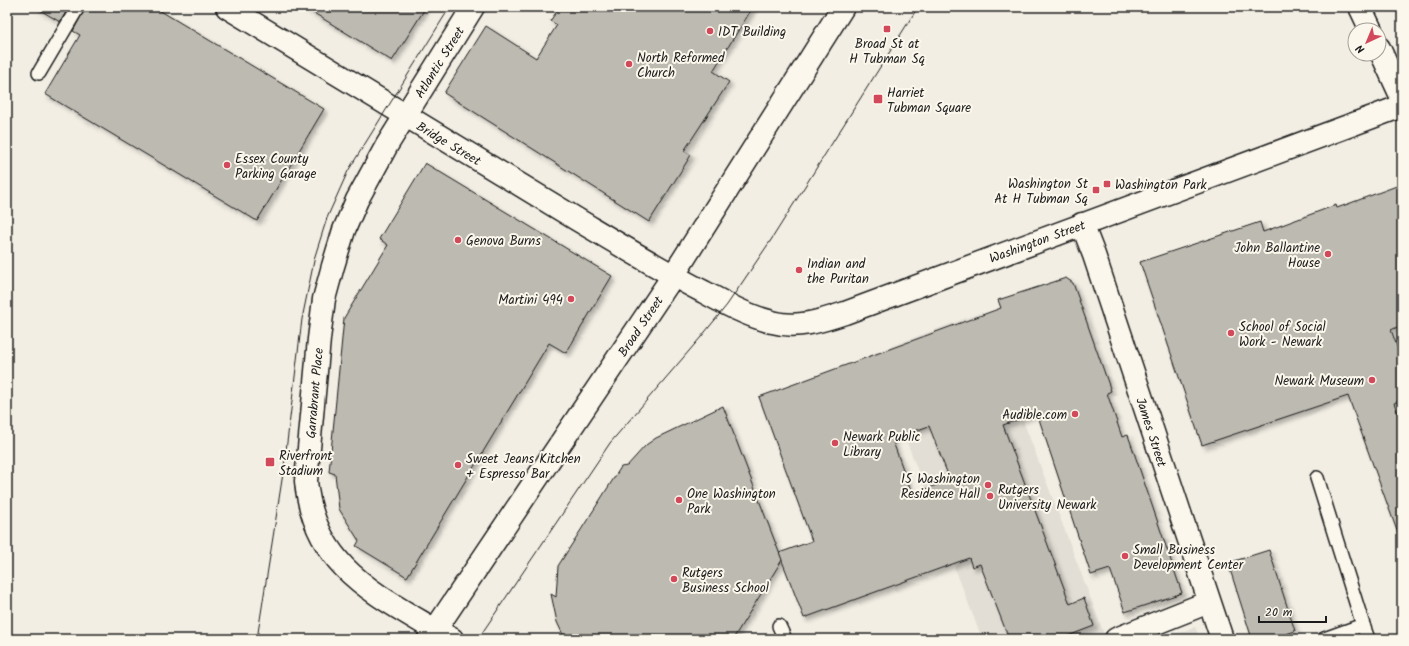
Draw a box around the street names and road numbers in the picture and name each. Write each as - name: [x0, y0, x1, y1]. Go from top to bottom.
- street label: Atlantic Street: [410, 22, 471, 103]
- street label: Bridge Street: [412, 117, 485, 172]
- street label: Washington Street: [986, 215, 1089, 270]
- street label: Broad Street: [613, 291, 670, 361]
- street label: Garrabrant Place: [301, 347, 330, 439]
- street label: James Street: [1129, 395, 1172, 471]

